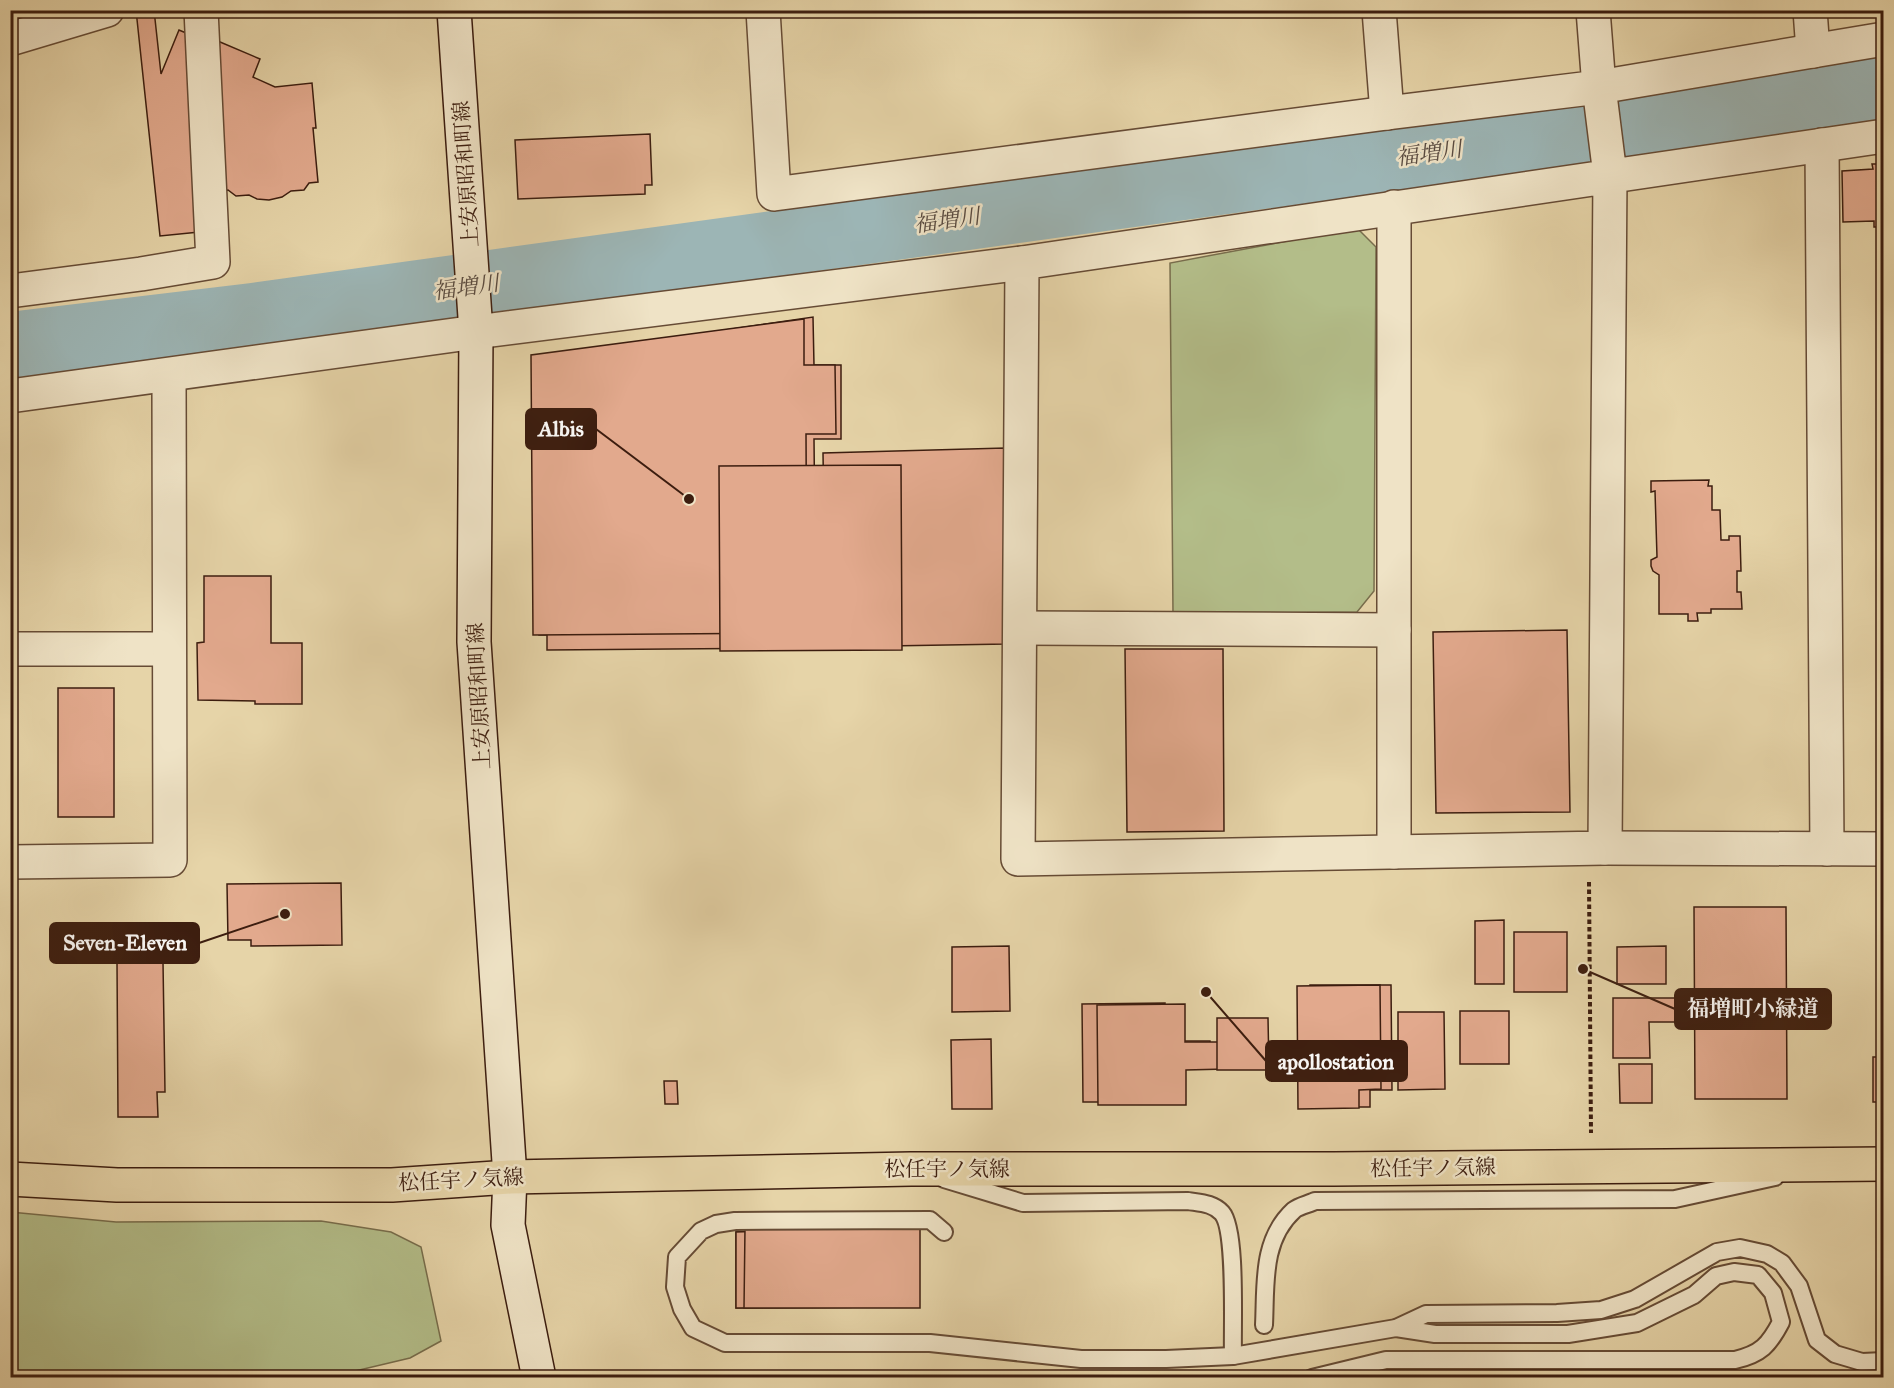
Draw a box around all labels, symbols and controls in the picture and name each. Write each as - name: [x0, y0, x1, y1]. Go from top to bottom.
- street label: 上安原昭和町線: [448, 100, 484, 248]
- water label: 福増川: [1394, 135, 1466, 171]
- water label: 福増川: [912, 202, 984, 238]
- water label: 福増川: [431, 269, 503, 305]
- callout: Albis: [526, 409, 596, 449]
- text: Albis: [536, 415, 584, 442]
- street label: 上安原昭和町線: [462, 622, 496, 770]
- callout: Seven-Eleven: [50, 923, 199, 963]
- text: Seven-Eleven: [63, 929, 187, 956]
- callout: 福増町小緑道: [1675, 989, 1831, 1029]
- text: 福増町小緑道: [1687, 995, 1819, 1022]
- callout: apollostation: [1266, 1041, 1407, 1081]
- text: apollostation: [1278, 1048, 1394, 1075]
- street label: 松任宇ノ気線: [1370, 1154, 1496, 1182]
- street label: 松任宇ノ気線: [884, 1156, 1010, 1182]
- street label: 松任宇ノ気線: [397, 1164, 525, 1196]

